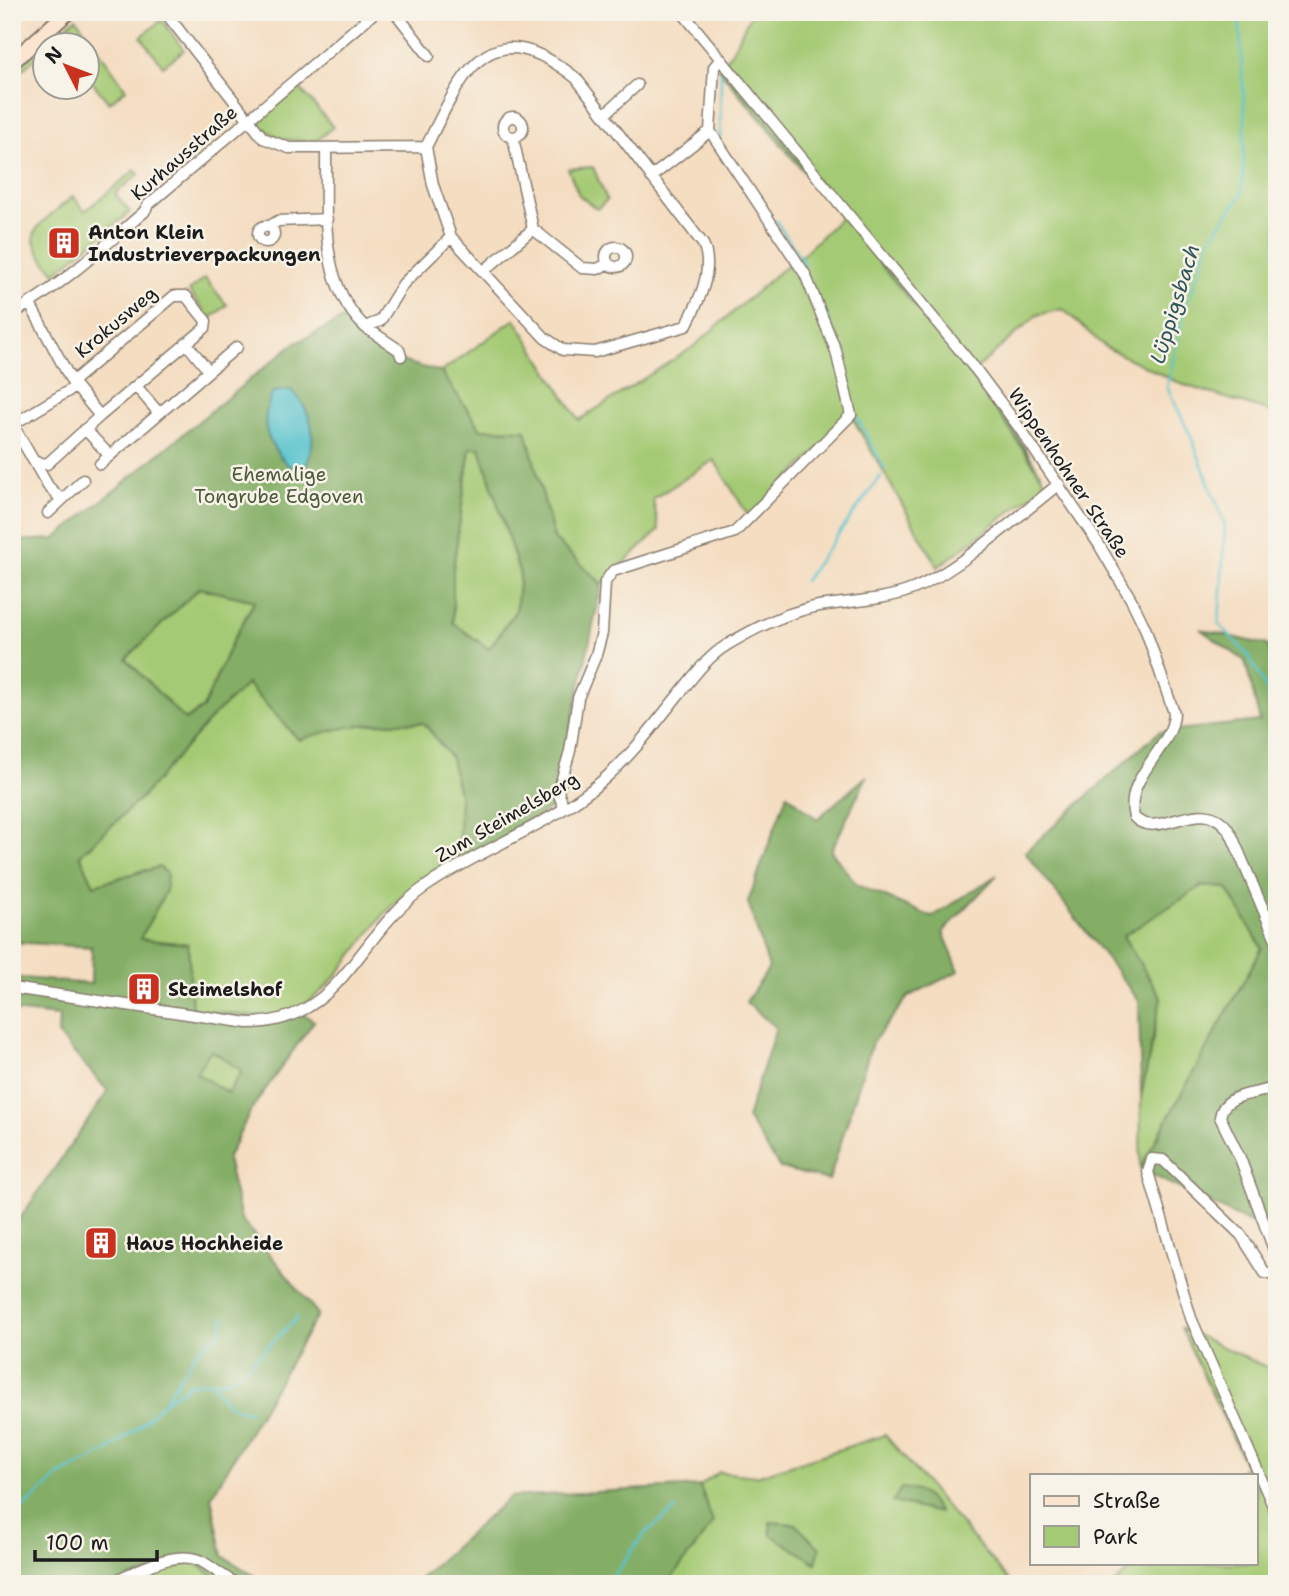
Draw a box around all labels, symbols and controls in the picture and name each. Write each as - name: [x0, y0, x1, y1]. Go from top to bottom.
- north arrow: [32, 32, 102, 102]
- text: N: [39, 41, 68, 69]
- street label: Kurhausstraße: [126, 100, 242, 206]
- place label: Anton Klein Industrieverpackungen: [88, 220, 321, 267]
- building icon: Anton Klein Industrieverpackungen: [45, 224, 83, 262]
- water label: Lüppigsbach: [1144, 241, 1206, 367]
- street label: Krokusweg: [70, 280, 162, 364]
- street label: Wippenhohner Straße: [1003, 383, 1135, 563]
- park label: Ehemalige Tongrube Edgoven: [194, 462, 364, 509]
- street label: Zum Steimelsberg: [431, 766, 583, 868]
- building icon: Steimelshof: [125, 970, 163, 1008]
- place label: Steimelshof: [168, 977, 283, 1002]
- building icon: Haus Hochheide: [82, 1224, 120, 1262]
- place label: Haus Hochheide: [126, 1231, 283, 1256]
- legend: [1030, 1474, 1258, 1564]
- text: Straße: [1093, 1487, 1161, 1515]
- scale bar: [35, 1519, 158, 1563]
- text: Park: [1093, 1523, 1138, 1551]
- text: 100 m: [46, 1529, 109, 1557]

